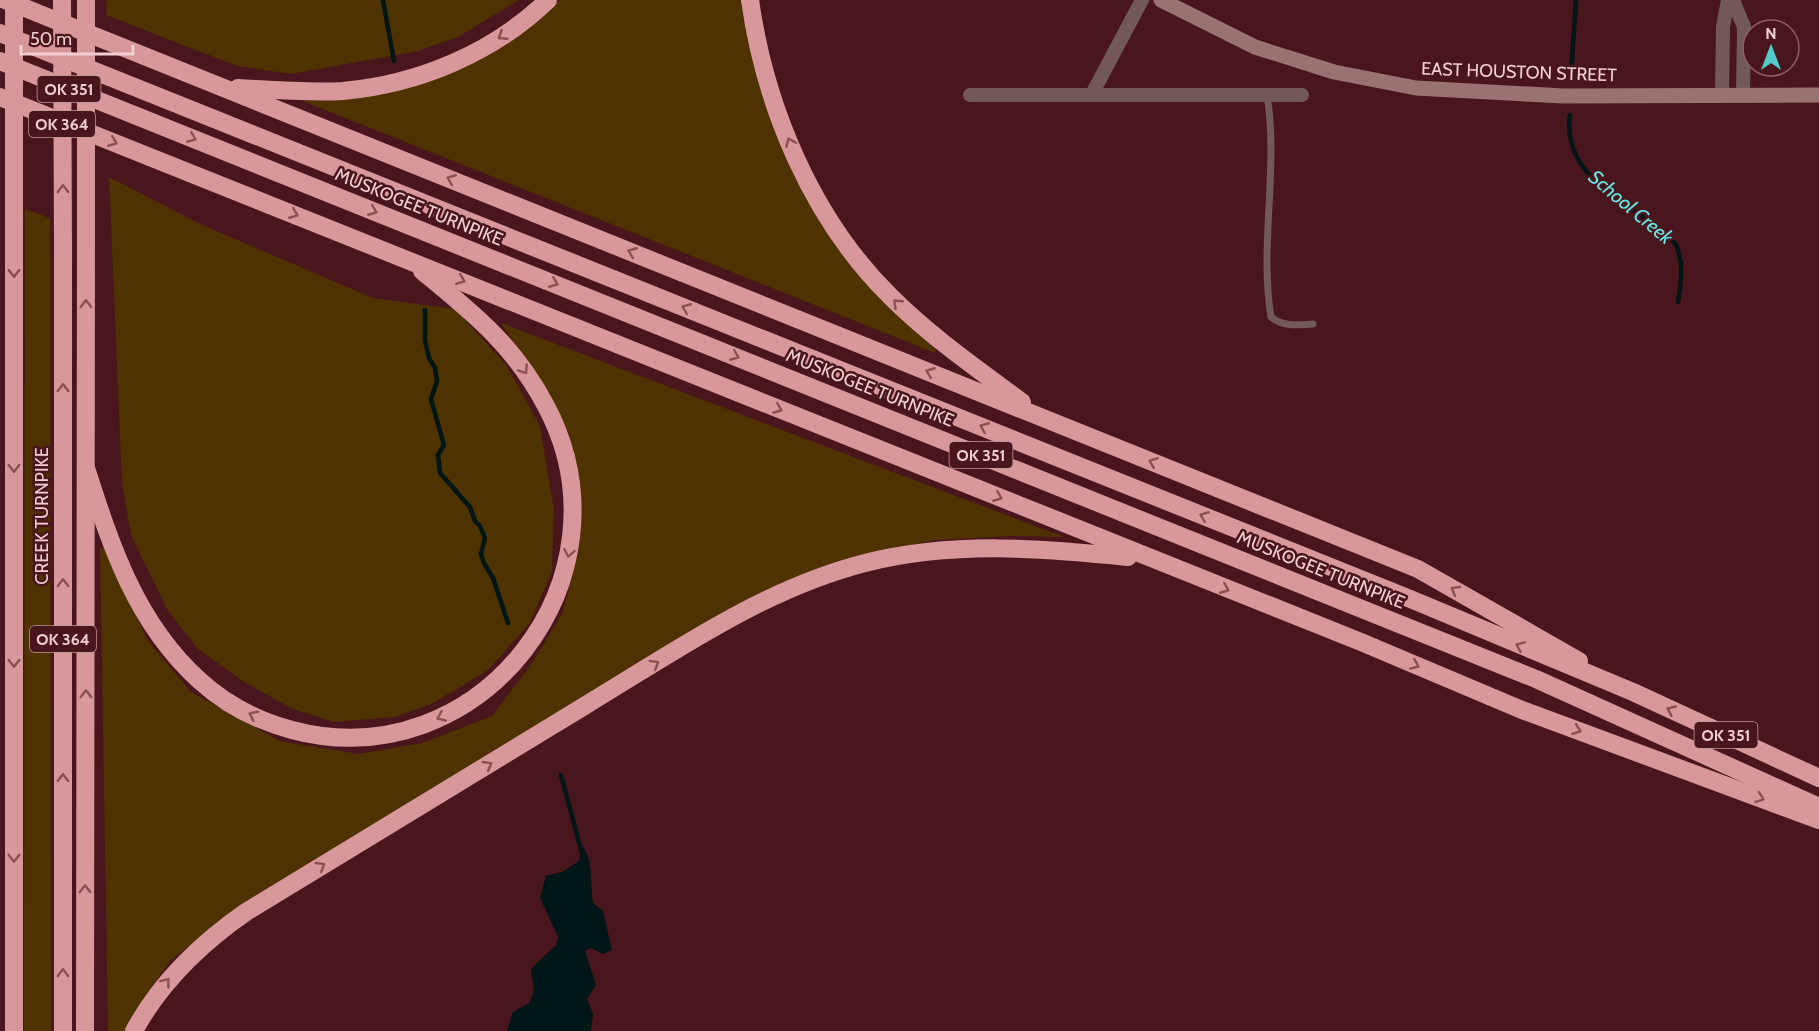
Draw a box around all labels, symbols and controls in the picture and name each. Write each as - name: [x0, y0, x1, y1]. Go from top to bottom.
- scale bar: [21, 18, 134, 56]
- north arrow: [1741, 18, 1801, 78]
- text: N: [1765, 24, 1777, 43]
- text: 50 m: [30, 28, 72, 50]
- one-way arrow: [498, 29, 509, 40]
- street label: EAST HOUSTON STREET: [1421, 58, 1618, 86]
- road number: OK 351: [38, 76, 100, 102]
- road number: OK 364: [29, 111, 95, 137]
- one-way arrow: [185, 131, 196, 143]
- one-way arrow: [107, 135, 118, 147]
- one-way arrow: [785, 137, 797, 148]
- street label: MUSKOGEE TURNPIKE: [332, 163, 506, 251]
- water label: School Creek: [1584, 165, 1679, 250]
- one-way arrow: [446, 174, 457, 186]
- one-way arrow: [57, 185, 69, 194]
- one-way arrow: [366, 204, 377, 216]
- one-way arrow: [288, 207, 299, 219]
- one-way arrow: [627, 247, 638, 259]
- one-way arrow: [8, 268, 20, 277]
- one-way arrow: [455, 273, 466, 285]
- one-way arrow: [547, 276, 558, 288]
- one-way arrow: [893, 299, 903, 310]
- one-way arrow: [80, 300, 92, 309]
- one-way arrow: [682, 303, 693, 315]
- street label: MUSKOGEE TURNPIKE: [783, 344, 957, 432]
- one-way arrow: [728, 349, 739, 361]
- one-way arrow: [516, 363, 527, 374]
- one-way arrow: [925, 367, 936, 379]
- one-way arrow: [57, 383, 69, 392]
- one-way arrow: [772, 401, 783, 414]
- one-way arrow: [980, 422, 991, 434]
- road number: OK 351: [950, 442, 1012, 468]
- street label: CREEK TURNPIKE: [31, 447, 53, 585]
- one-way arrow: [1149, 457, 1160, 469]
- one-way arrow: [8, 463, 20, 472]
- one-way arrow: [991, 490, 1002, 502]
- one-way arrow: [1200, 511, 1211, 523]
- street label: MUSKOGEE TURNPIKE: [1234, 526, 1408, 614]
- one-way arrow: [563, 548, 576, 558]
- one-way arrow: [57, 578, 69, 587]
- one-way arrow: [1219, 581, 1230, 594]
- one-way arrow: [1451, 585, 1461, 597]
- road number: OK 364: [30, 626, 96, 652]
- one-way arrow: [1516, 642, 1527, 654]
- one-way arrow: [8, 658, 20, 667]
- one-way arrow: [1408, 658, 1419, 670]
- one-way arrow: [649, 660, 659, 671]
- one-way arrow: [80, 689, 92, 698]
- one-way arrow: [1666, 705, 1677, 717]
- one-way arrow: [436, 709, 447, 721]
- one-way arrow: [248, 710, 259, 722]
- road number: OK 351: [1694, 722, 1758, 748]
- one-way arrow: [1571, 723, 1582, 736]
- one-way arrow: [482, 760, 492, 772]
- one-way arrow: [57, 773, 69, 782]
- one-way arrow: [1754, 791, 1765, 803]
- one-way arrow: [8, 853, 20, 862]
- one-way arrow: [315, 861, 325, 873]
- one-way arrow: [79, 884, 91, 893]
- one-way arrow: [57, 968, 69, 977]
- one-way arrow: [159, 978, 170, 989]

